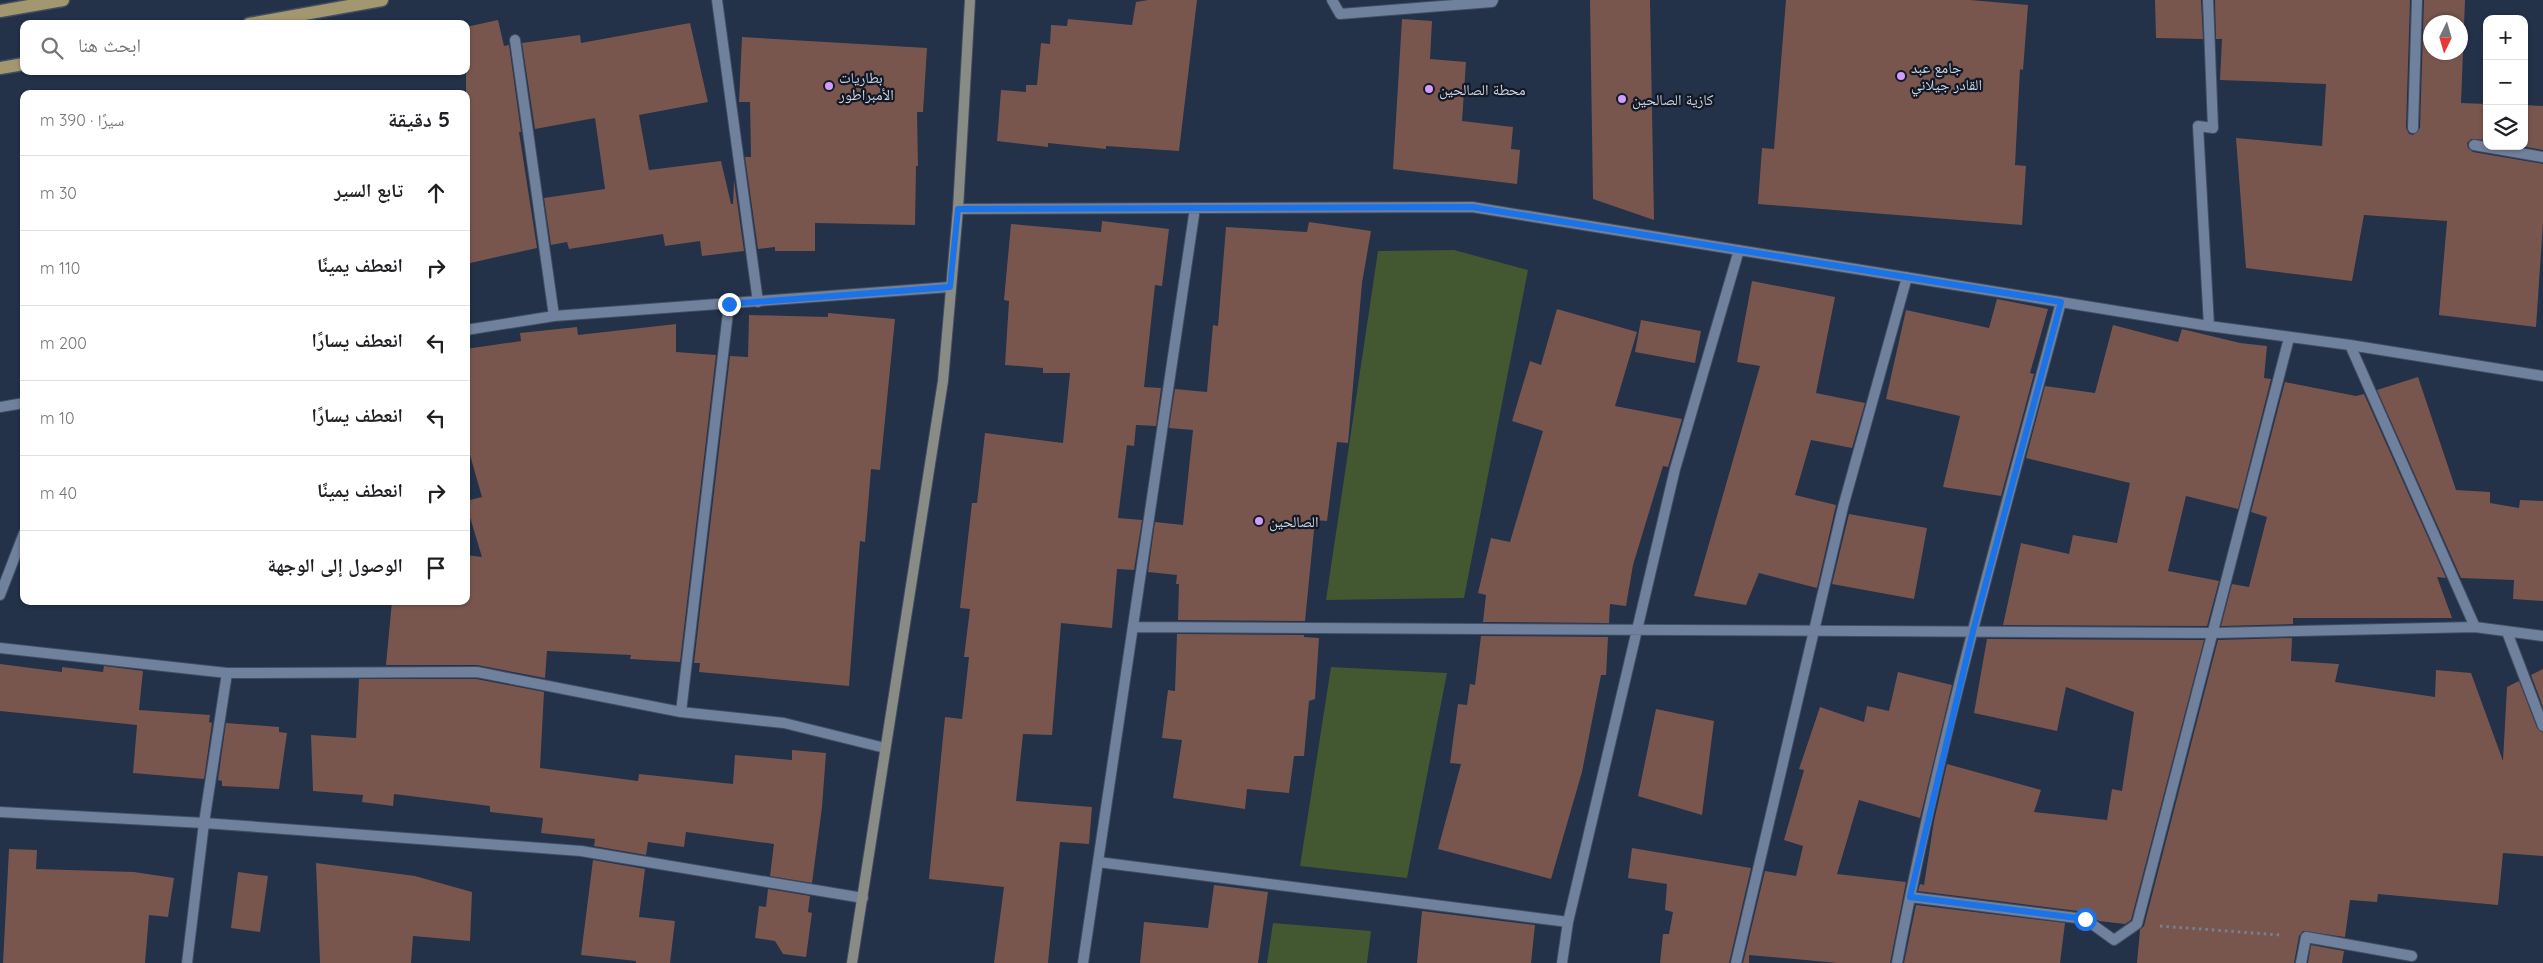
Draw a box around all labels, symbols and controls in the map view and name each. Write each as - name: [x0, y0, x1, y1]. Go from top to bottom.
- north arrow: [2423, 15, 2468, 60]
- map controls: [2483, 15, 2528, 150]
- button: +: [2483, 15, 2528, 60]
- search box: [20, 20, 470, 75]
- text: ابحث هنا: [78, 33, 141, 57]
- icon: search: [38, 34, 66, 62]
- place label: جامع عبد القادر جيلاني: [1911, 58, 1982, 96]
- button: −: [2483, 60, 2528, 105]
- place label: بطاريات الأمبراطور: [838, 68, 894, 104]
- marker: جامع عبد القادر جيلاني: [1895, 70, 1907, 82]
- marker: بطاريات الأمبراطور: [823, 80, 835, 92]
- place label: محطة الصالحين: [1439, 80, 1526, 100]
- marker: محطة الصالحين: [1423, 83, 1435, 95]
- place label: كازية الصالحين: [1632, 90, 1713, 110]
- marker: كازية الصالحين: [1616, 93, 1628, 105]
- button: layers: [2483, 105, 2528, 150]
- text: 5 دقيقة: [388, 106, 450, 132]
- text: سيرًا · 390 m: [40, 110, 124, 130]
- text: تابع السير: [334, 178, 403, 202]
- icon: ahead: [422, 179, 450, 207]
- text: 30 m: [40, 183, 77, 203]
- text: انعطف يمينًا: [317, 253, 403, 277]
- icon: right: [422, 254, 450, 282]
- text: 110 m: [40, 258, 80, 278]
- route end: [718, 293, 741, 316]
- text: انعطف يسارًا: [312, 328, 403, 352]
- icon: left: [422, 329, 450, 357]
- text: 200 m: [40, 333, 87, 353]
- text: انعطف يسارًا: [312, 403, 403, 427]
- icon: left: [422, 404, 450, 432]
- text: 10 m: [40, 408, 74, 428]
- text: انعطف يمينًا: [317, 478, 403, 502]
- icon: right: [422, 479, 450, 507]
- text: 40 m: [40, 483, 77, 503]
- place label: الصالحين: [1269, 512, 1319, 532]
- marker: الصالحين: [1253, 515, 1265, 527]
- text: الوصول إلى الوجهة: [267, 553, 403, 577]
- icon: arrive: [422, 554, 450, 582]
- route start: [2074, 908, 2097, 931]

